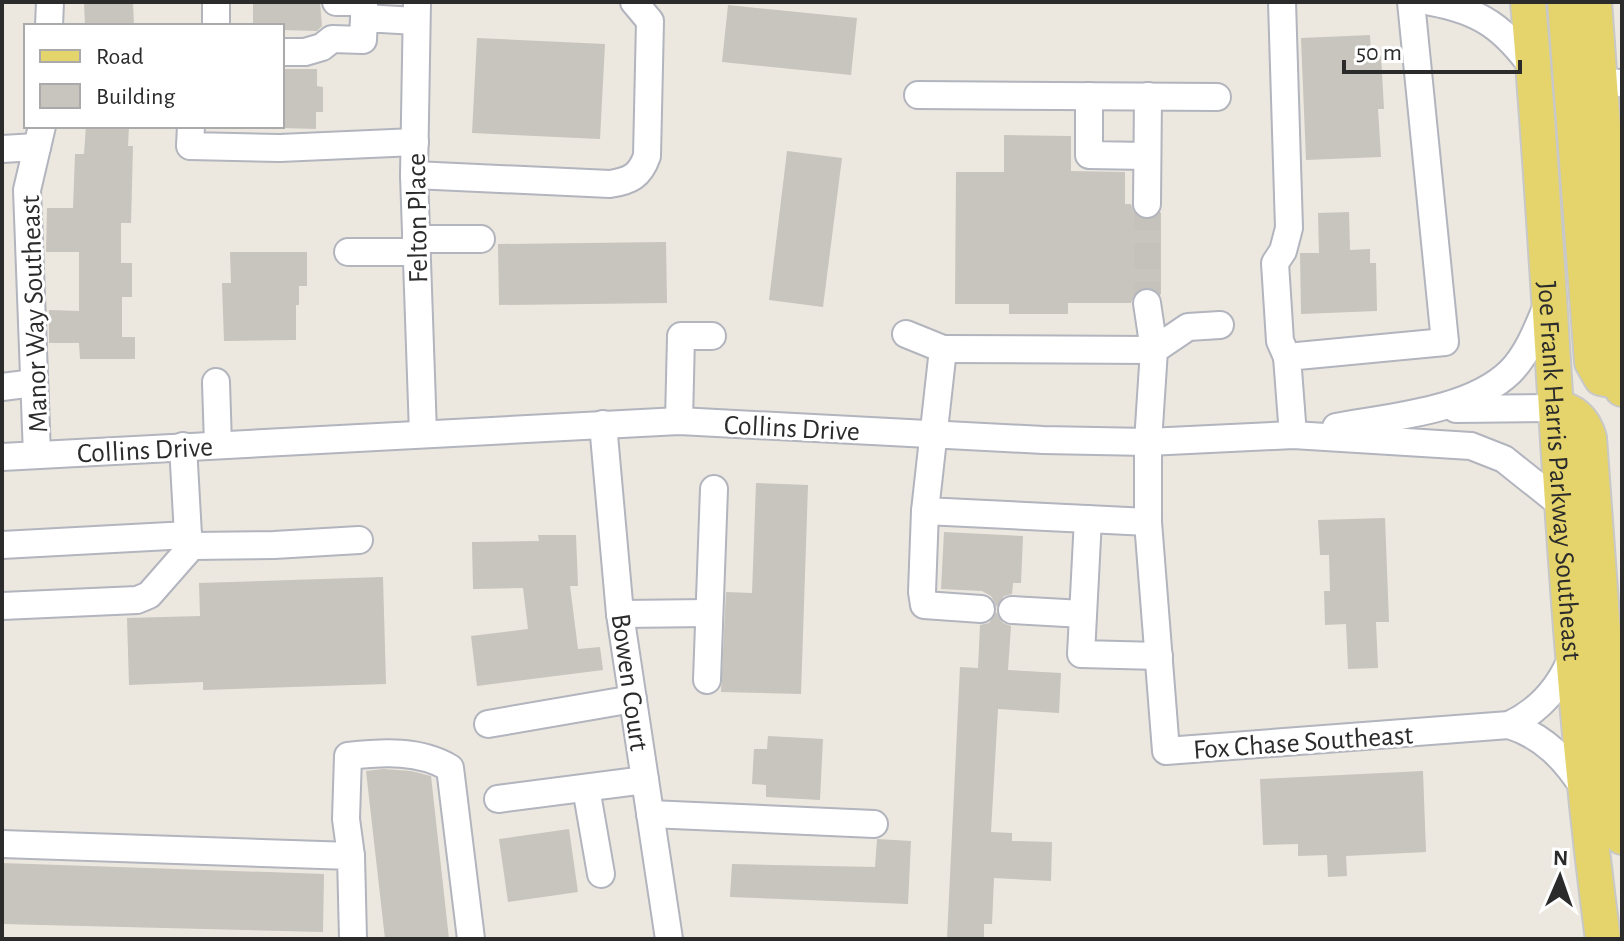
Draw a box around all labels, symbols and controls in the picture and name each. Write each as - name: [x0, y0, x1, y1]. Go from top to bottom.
- legend: [24, 24, 284, 128]
- scale bar: [1344, 24, 1520, 74]
- text: 50 m: [1356, 41, 1402, 65]
- text: Road: [96, 45, 144, 69]
- text: Building: [96, 85, 175, 109]
- street label: Felton Place: [403, 153, 433, 283]
- street label: Manor Way Southeast: [17, 194, 53, 433]
- street label: Joe Frank Harris Parkway Southeast: [1532, 280, 1586, 662]
- street label: Collins Drive: [723, 411, 861, 447]
- street label: Collins Drive: [76, 433, 214, 469]
- street label: Bowen Court: [606, 612, 653, 753]
- street label: Fox Chase Southeast: [1192, 721, 1414, 765]
- north arrow: [1520, 837, 1600, 917]
- text: N: [1553, 847, 1569, 869]

